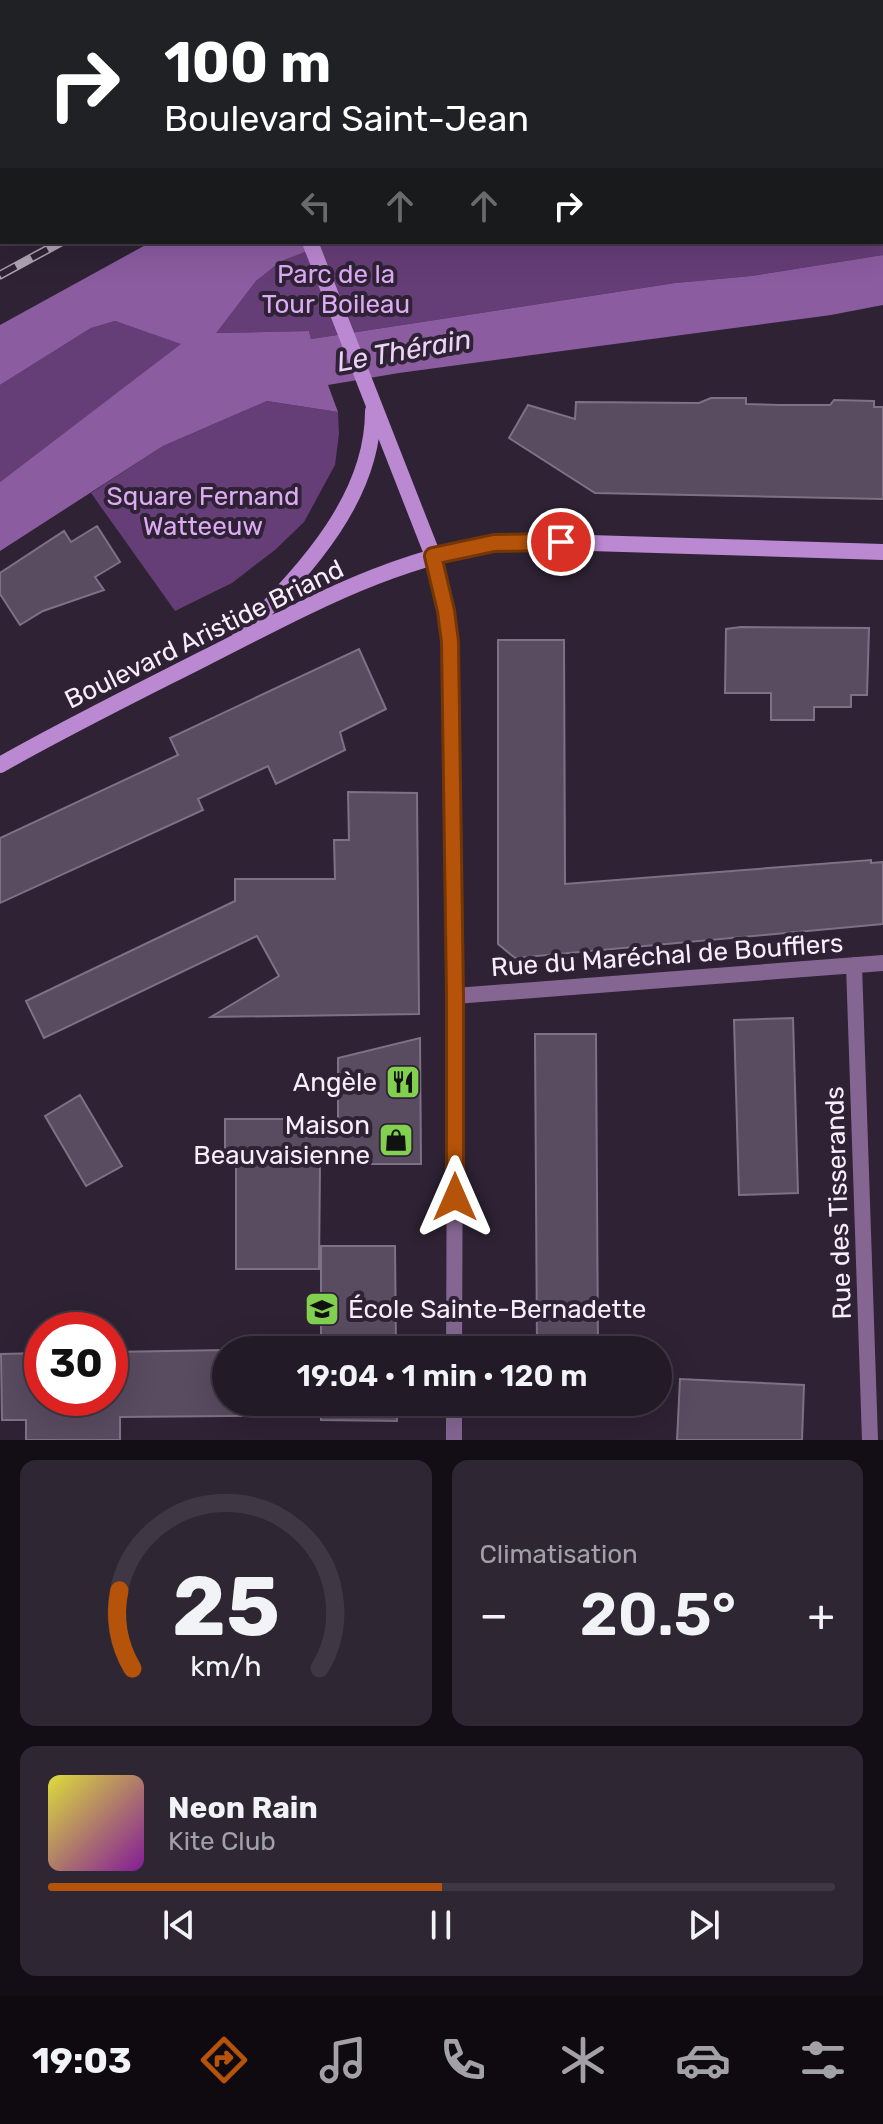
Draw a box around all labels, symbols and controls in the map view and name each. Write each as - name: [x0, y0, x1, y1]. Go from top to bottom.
- text: 100 m: [164, 30, 331, 96]
- icon: right: [32, 32, 136, 136]
- text: Boulevard Saint-Jean: [164, 97, 529, 140]
- icon: left: [294, 184, 338, 228]
- icon: ahead: [378, 184, 422, 228]
- icon: ahead: [462, 184, 506, 228]
- icon: right: [546, 184, 590, 228]
- park label: Parc de la Tour Boileau: [262, 259, 410, 320]
- water label: Le Thérain: [334, 322, 474, 379]
- park label: Square Fernand Watteeuw: [107, 481, 299, 542]
- pin: [527, 508, 595, 576]
- icon: arrive: [539, 520, 583, 564]
- street label: Boulevard Aristide Briand: [60, 553, 349, 715]
- street label: Rue du Maréchal de Boufflers: [490, 928, 844, 983]
- restaurant icon: Angèle: [384, 1063, 422, 1101]
- place label: Angèle: [293, 1067, 377, 1098]
- street label: Rue des Tisserands: [819, 1086, 858, 1320]
- place label: Maison Beauvaisienne: [193, 1110, 370, 1171]
- shop icon: Maison Beauvaisienne: [377, 1121, 415, 1159]
- position arrow: [413, 1155, 497, 1239]
- school or university icon: École Sainte-Bernadette: [303, 1290, 341, 1328]
- place label: École Sainte-Bernadette: [348, 1294, 646, 1325]
- speed limit sign: 30: [24, 1312, 128, 1416]
- text: 19:04 · 1 min · 120 m: [297, 1358, 587, 1394]
- text: Climatisation: [480, 1539, 638, 1570]
- text: 25: [172, 1557, 280, 1656]
- text: 20.5°: [580, 1579, 736, 1650]
- text: −: [480, 1589, 508, 1641]
- text: +: [808, 1589, 835, 1641]
- text: km/h: [190, 1649, 261, 1683]
- text: Neon Rain: [168, 1790, 318, 1826]
- text: Kite Club: [168, 1826, 276, 1857]
- icon: previous: [157, 1903, 201, 1947]
- icon: pause: [419, 1903, 463, 1947]
- icon: next: [682, 1903, 726, 1947]
- icon: directions: [196, 2032, 252, 2088]
- icon: music: [315, 2032, 371, 2088]
- icon: phone: [435, 2032, 491, 2088]
- icon: climate: [555, 2032, 611, 2088]
- icon: car: [675, 2032, 731, 2088]
- icon: filters: [795, 2032, 851, 2088]
- text: 19:03: [32, 2039, 132, 2082]

